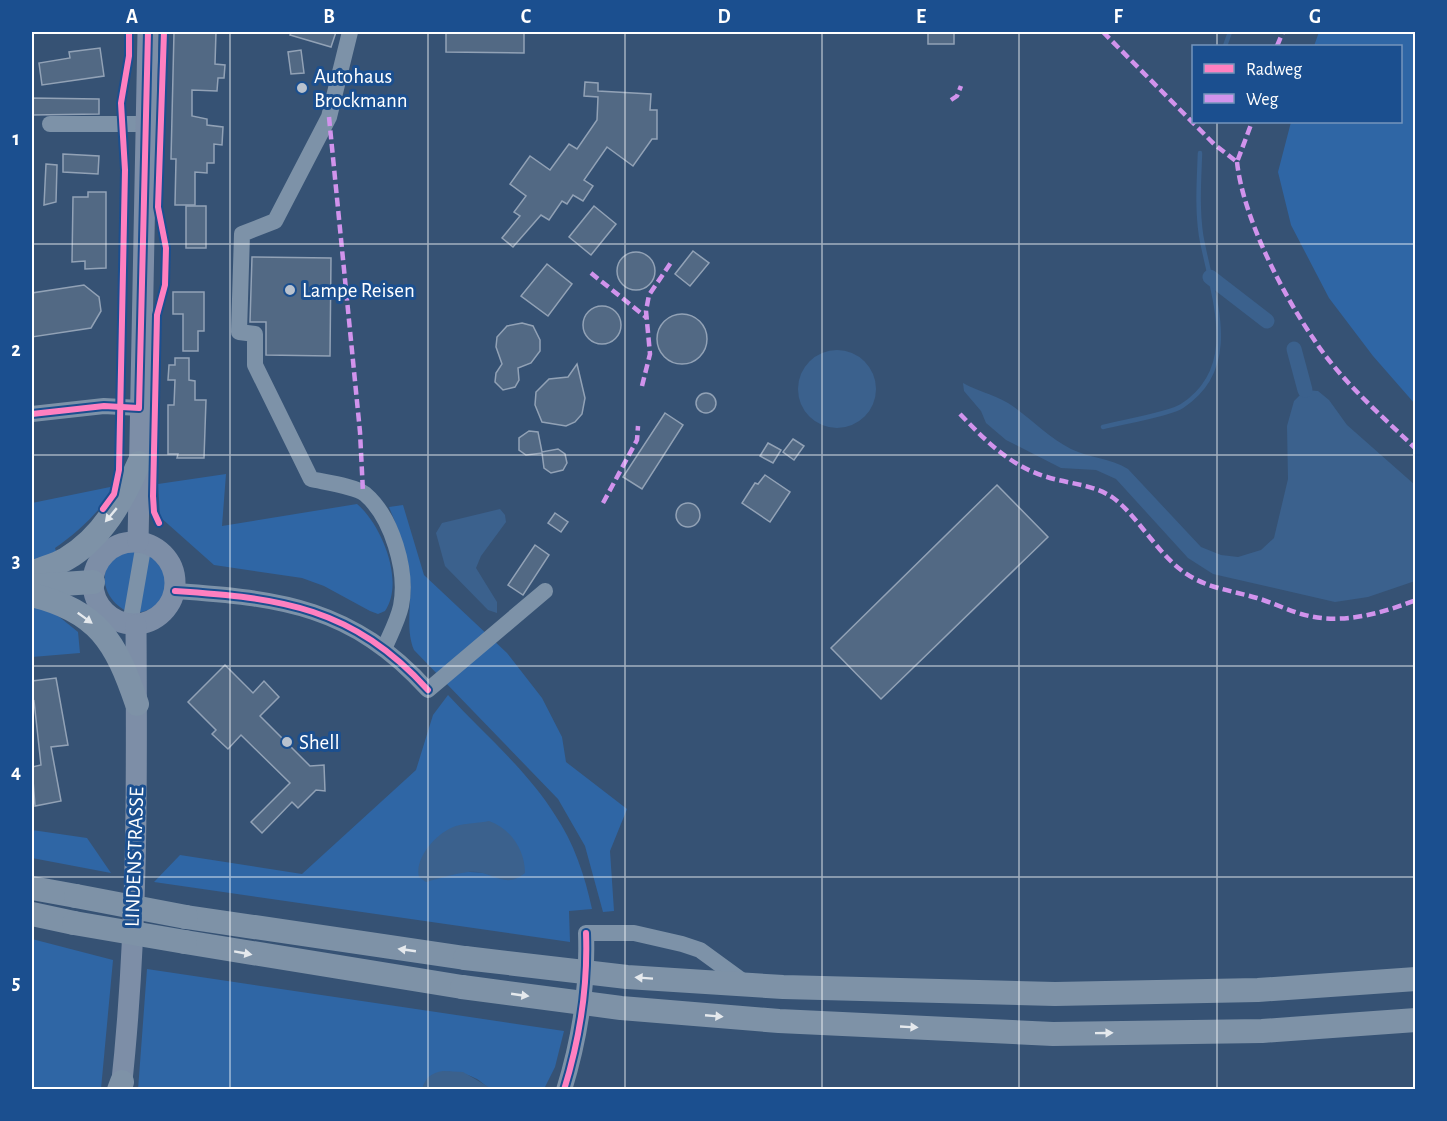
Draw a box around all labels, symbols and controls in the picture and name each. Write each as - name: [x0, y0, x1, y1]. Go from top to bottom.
- text: A: [126, 7, 138, 27]
- text: B: [323, 7, 335, 27]
- text: C: [521, 7, 532, 27]
- text: D: [717, 7, 731, 27]
- text: E: [916, 7, 926, 27]
- text: F: [1113, 7, 1123, 27]
- text: G: [1309, 7, 1321, 27]
- legend: [1192, 45, 1402, 123]
- text: Radweg: [1246, 61, 1302, 79]
- place label: Autohaus Brockmann: [314, 66, 408, 111]
- marker: Autohaus Brockmann: [295, 81, 309, 95]
- text: Weg: [1246, 91, 1278, 109]
- text: 1: [12, 129, 20, 149]
- place label: Lampe Reisen: [302, 280, 415, 301]
- marker: Lampe Reisen: [283, 283, 297, 297]
- text: 2: [11, 340, 21, 360]
- one-way arrow: [106, 507, 118, 522]
- text: 3: [12, 551, 20, 571]
- one-way arrow: [77, 611, 92, 623]
- place label: Shell: [299, 732, 340, 753]
- marker: Shell: [280, 735, 294, 749]
- text: 4: [11, 762, 21, 782]
- street label: LINDENSTRASSE: [122, 787, 147, 928]
- one-way arrow: [398, 945, 417, 954]
- one-way arrow: [233, 949, 252, 958]
- text: 5: [12, 973, 20, 993]
- one-way arrow: [634, 973, 653, 982]
- one-way arrow: [511, 990, 530, 999]
- one-way arrow: [705, 1011, 724, 1020]
- one-way arrow: [899, 1023, 918, 1032]
- one-way arrow: [1094, 1028, 1113, 1038]

